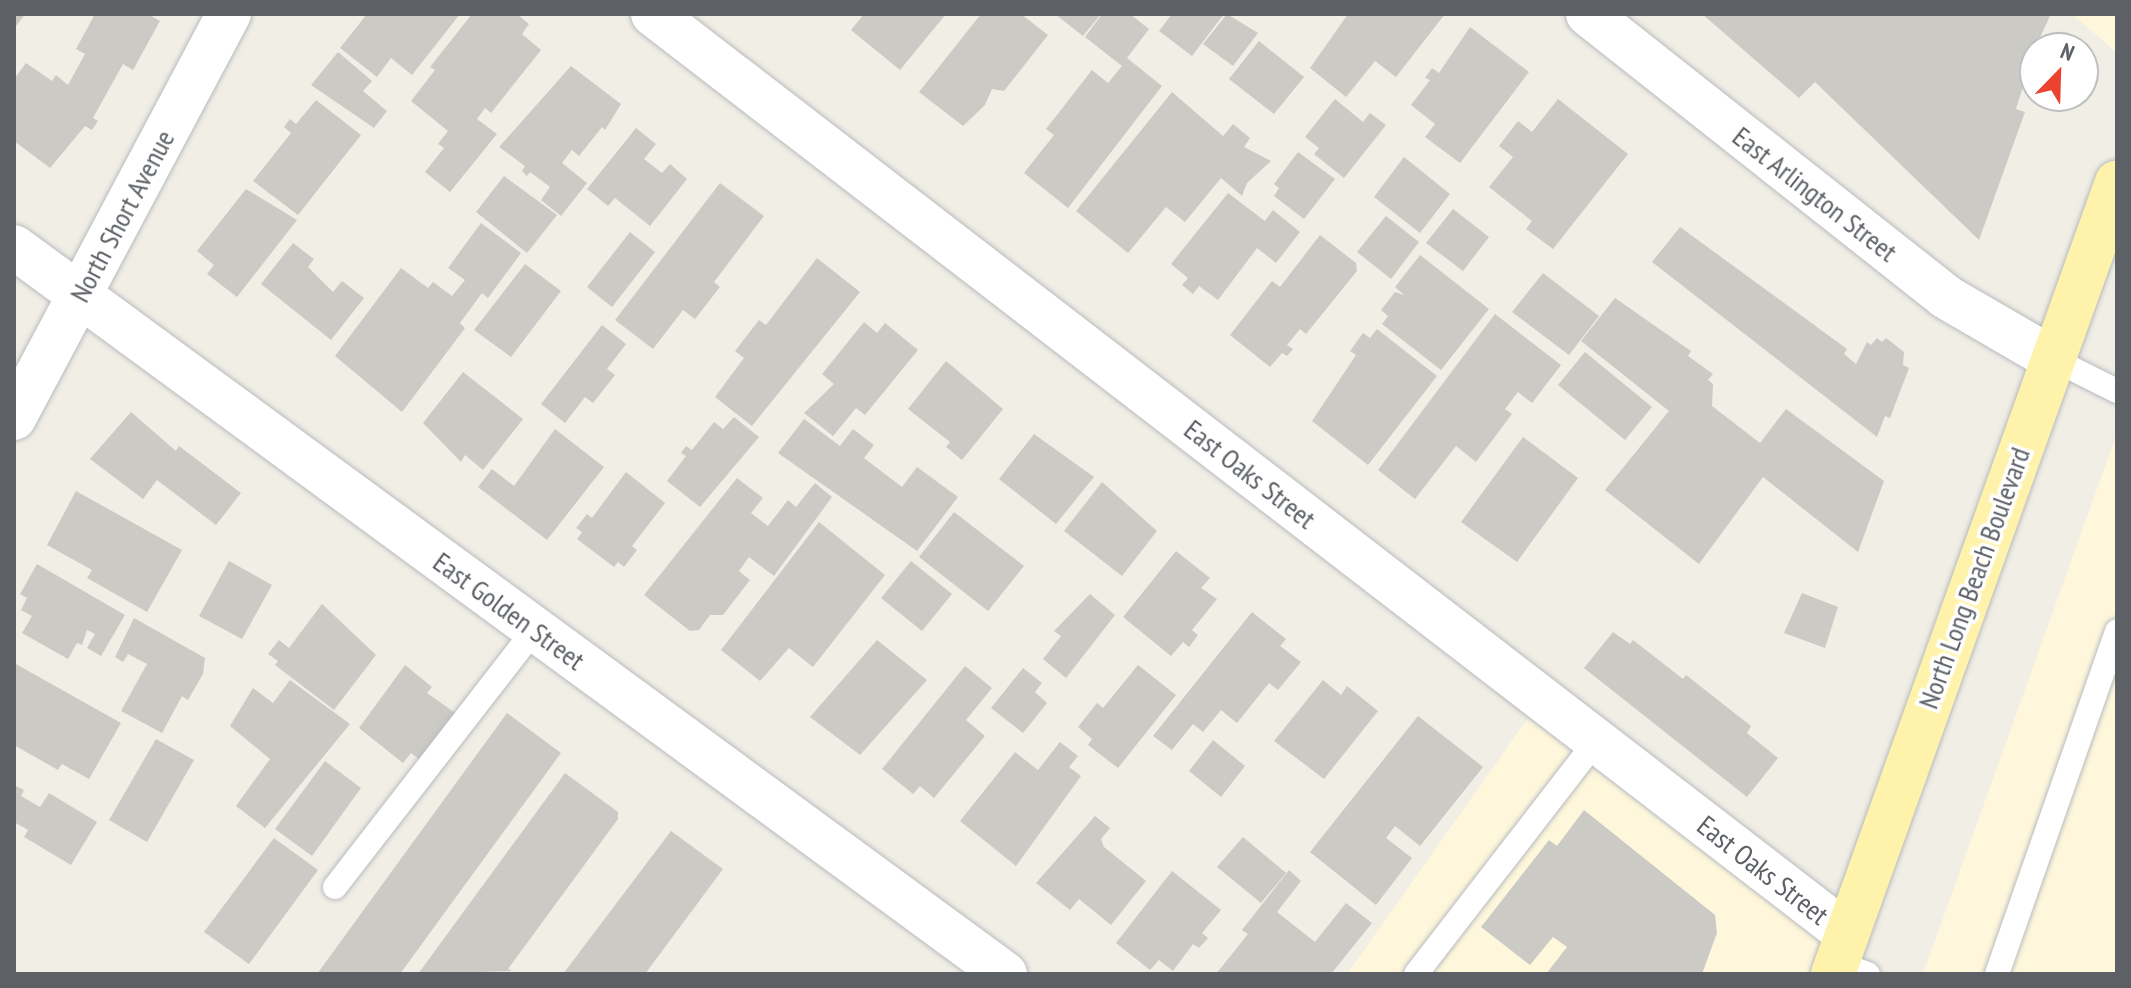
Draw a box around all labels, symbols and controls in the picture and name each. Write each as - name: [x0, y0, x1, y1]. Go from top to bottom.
- north arrow: [2019, 32, 2099, 112]
- text: N: [2057, 37, 2079, 67]
- street label: East Arlington Street: [1726, 119, 1904, 269]
- street label: North Short Avenue: [62, 124, 182, 308]
- street label: East Oaks Street: [1178, 412, 1322, 536]
- street label: North Long Beach Boulevard: [1911, 443, 2037, 713]
- street label: East Golden Street: [427, 545, 591, 677]
- street label: East Oaks Street: [1691, 808, 1835, 932]

